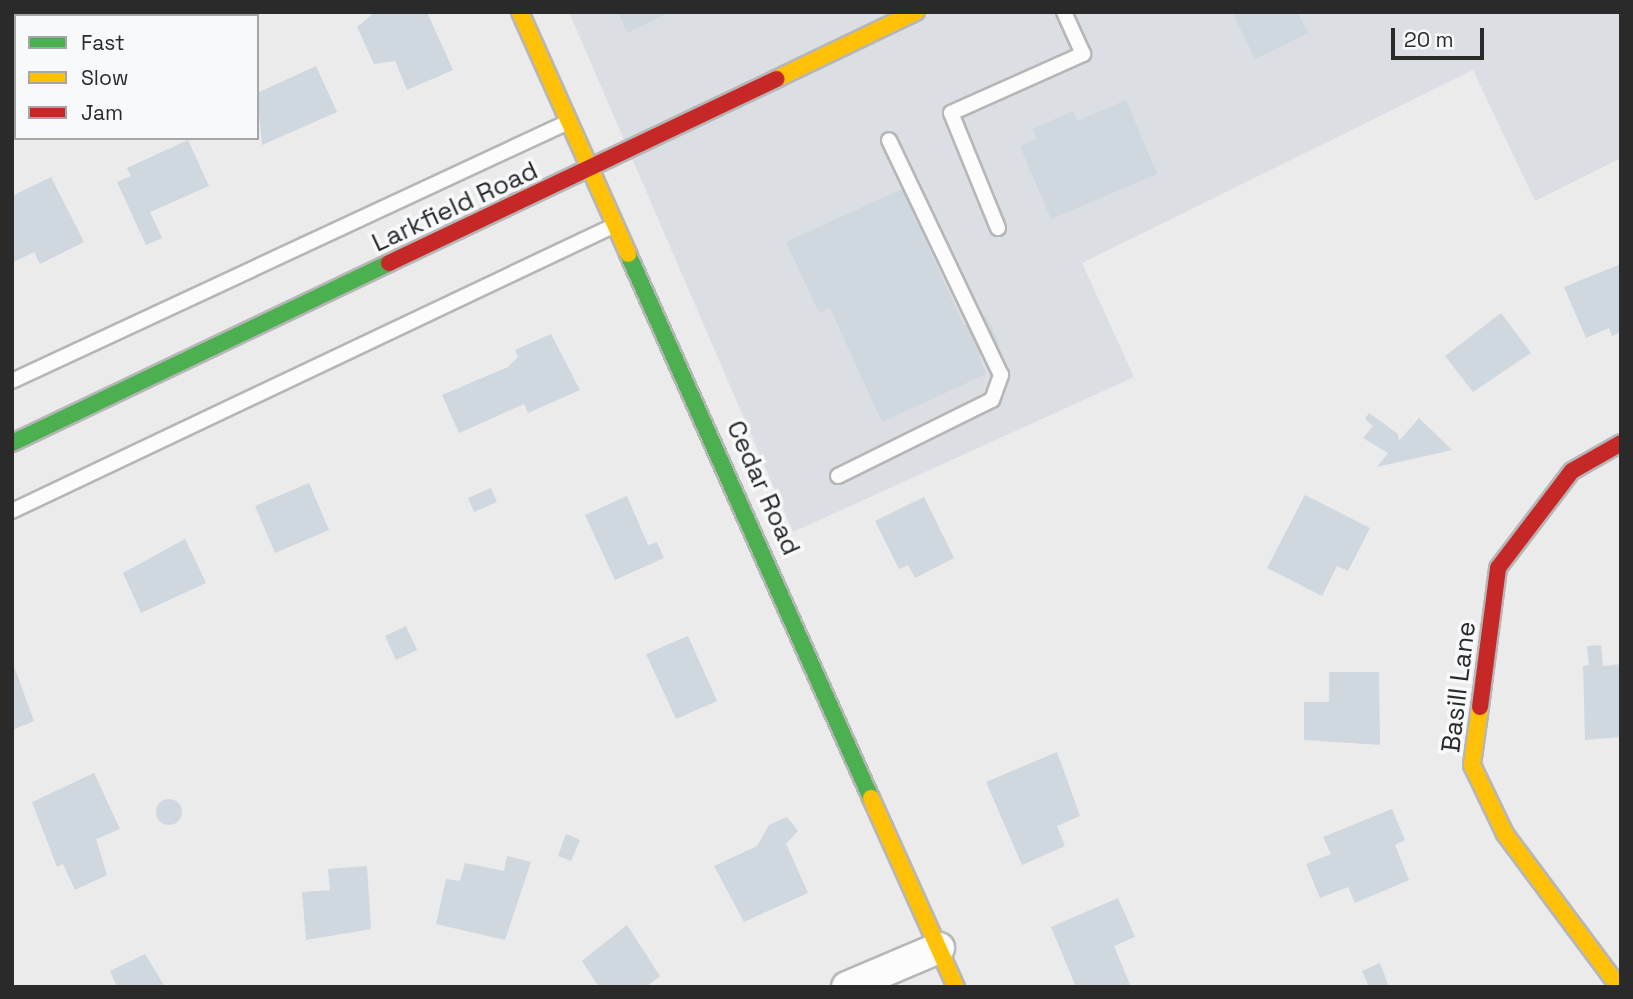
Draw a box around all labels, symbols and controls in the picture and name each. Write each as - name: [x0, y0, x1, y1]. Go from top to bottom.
- legend: [14, 14, 259, 140]
- scale bar: [1395, 14, 1488, 58]
- text: 20 m: [1404, 26, 1454, 53]
- text: Fast: [81, 29, 125, 56]
- text: Slow: [81, 64, 129, 91]
- text: Jam: [81, 99, 123, 126]
- street label: Larkfield Road: [367, 155, 543, 259]
- street label: Cedar Road: [719, 416, 807, 560]
- street label: Basill Lane: [1435, 620, 1483, 754]

